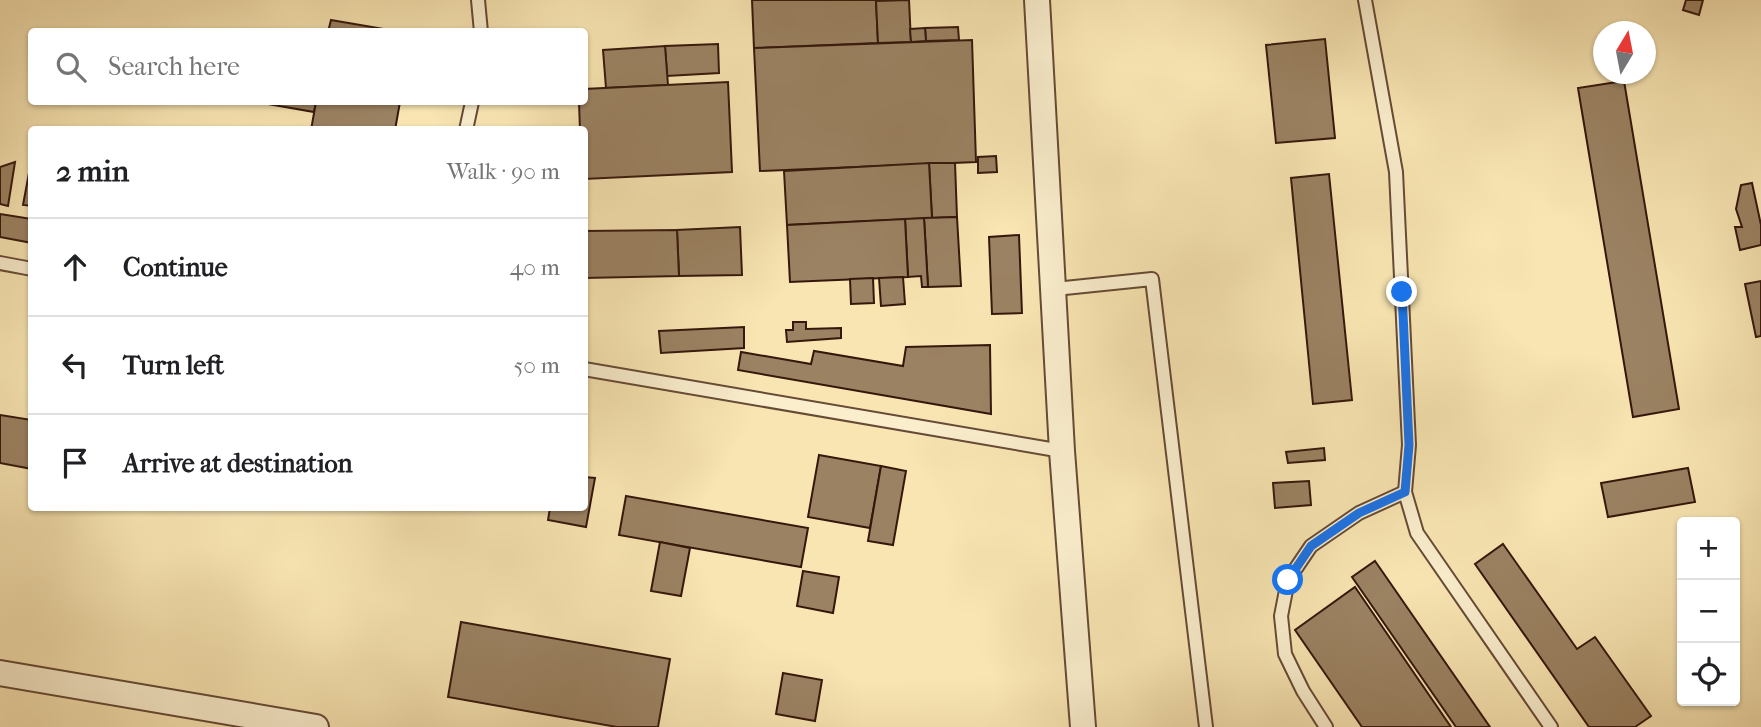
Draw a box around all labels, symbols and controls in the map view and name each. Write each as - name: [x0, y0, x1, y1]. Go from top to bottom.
- north arrow: [1593, 21, 1656, 84]
- search box: [28, 28, 588, 105]
- icon: search: [52, 48, 90, 86]
- text: Search here: [108, 51, 240, 82]
- text: 2 min: [56, 154, 129, 189]
- text: Walk · 90 m: [447, 158, 560, 185]
- icon: ahead: [56, 248, 94, 286]
- text: Continue: [123, 252, 228, 283]
- text: 40 m: [510, 254, 560, 281]
- route end: [1386, 276, 1417, 307]
- icon: left: [56, 346, 94, 384]
- text: Turn left: [123, 350, 224, 381]
- text: 50 m: [513, 352, 560, 379]
- icon: arrive: [56, 444, 94, 482]
- text: Arrive at destination: [123, 448, 353, 479]
- map controls: [1677, 517, 1740, 706]
- button: +: [1677, 517, 1740, 580]
- route start: [1272, 564, 1303, 595]
- button: −: [1677, 580, 1740, 643]
- button: locate: [1677, 643, 1740, 706]

